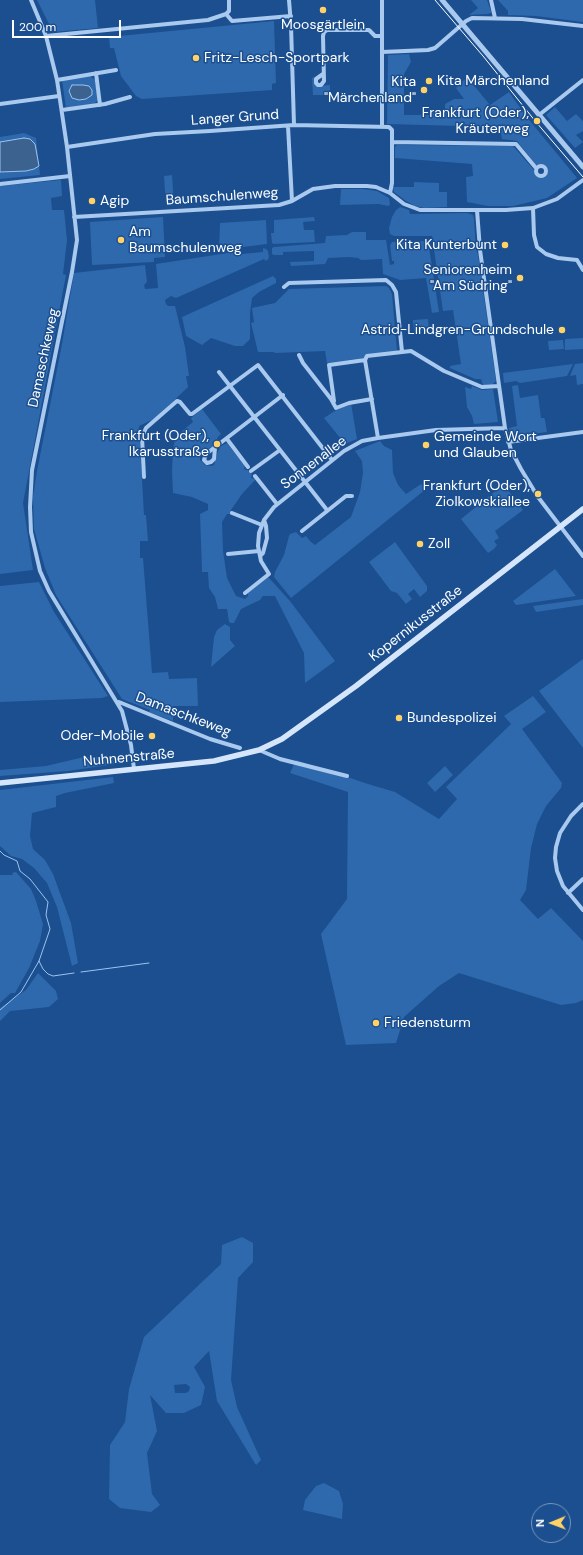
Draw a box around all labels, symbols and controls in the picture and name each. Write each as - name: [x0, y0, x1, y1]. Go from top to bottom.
- marker: Moosgärtlein: [318, 5, 328, 15]
- scale bar: [14, 12, 123, 38]
- place label: Moosgärtlein: [281, 17, 365, 33]
- text: 200 m: [19, 19, 56, 35]
- place label: Fritz-Lesch-Sportpark: [204, 50, 350, 66]
- marker: Fritz-Lesch-Sportpark: [191, 53, 201, 63]
- place label: Kita Märchenland: [437, 73, 549, 89]
- place label: Kita "Märchenland": [324, 74, 416, 106]
- marker: Kita Märchenland: [424, 76, 434, 86]
- marker: Kita "Märchenland": [419, 85, 429, 95]
- place label: Frankfurt (Oder), Kräuterweg: [422, 105, 529, 138]
- street label: Langer Grund: [190, 107, 280, 129]
- marker: Frankfurt (Oder), Kräuterweg: [532, 116, 542, 126]
- street label: Baumschulenweg: [165, 185, 279, 209]
- place label: Agip: [100, 193, 129, 209]
- marker: Agip: [87, 196, 97, 206]
- place label: Am Baumschulenweg: [129, 224, 242, 256]
- marker: Am Baumschulenweg: [116, 235, 126, 245]
- place label: Kita Kunterbunt: [396, 237, 497, 253]
- marker: Kita Kunterbunt: [500, 240, 510, 250]
- place label: Seniorenheim "Am Südring": [423, 262, 512, 294]
- marker: Seniorenheim "Am Südring": [515, 273, 525, 283]
- street label: Damaschkeweg: [25, 307, 63, 409]
- place label: Astrid-Lindgren-Grundschule: [361, 322, 554, 338]
- marker: Astrid-Lindgren-Grundschule: [557, 325, 567, 335]
- place label: Frankfurt (Oder), Ikarusstraße: [102, 428, 209, 460]
- place label: Gemeinde Wort und Glauben: [434, 429, 537, 462]
- street label: Sonnenallee: [278, 433, 350, 493]
- marker: Frankfurt (Oder), Ikarusstraße: [212, 439, 222, 449]
- marker: Gemeinde Wort und Glauben: [421, 440, 431, 450]
- place label: Frankfurt (Oder), Ziolkowskiallee: [423, 478, 530, 510]
- marker: Frankfurt (Oder), Ziolkowskiallee: [533, 489, 543, 499]
- place label: Zoll: [428, 536, 450, 552]
- marker: Zoll: [415, 539, 425, 549]
- street label: Kopernikusstraße: [366, 582, 466, 666]
- street label: Damaschkeweg: [133, 689, 233, 741]
- place label: Bundespolizei: [407, 710, 497, 726]
- marker: Bundespolizei: [394, 713, 404, 723]
- place label: Oder-Mobile: [60, 728, 144, 744]
- marker: Oder-Mobile: [147, 731, 157, 741]
- street label: Nuhnenstraße: [83, 746, 175, 770]
- place label: Friedensturm: [384, 1015, 471, 1031]
- marker: Friedensturm: [371, 1018, 381, 1028]
- north arrow: [531, 1503, 571, 1543]
- text: N: [533, 1519, 547, 1527]

